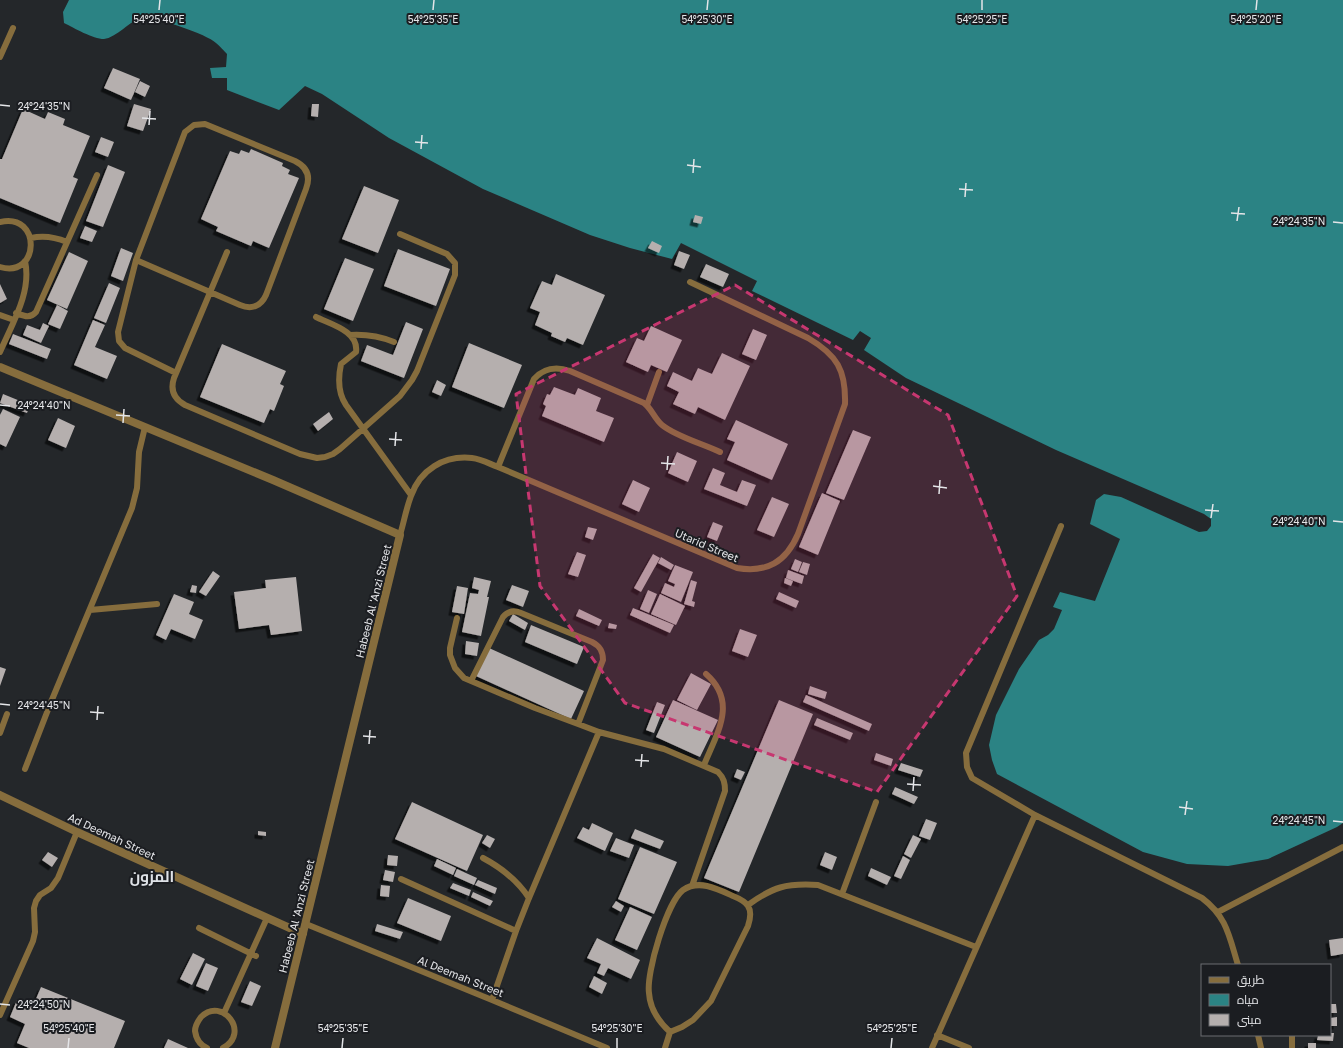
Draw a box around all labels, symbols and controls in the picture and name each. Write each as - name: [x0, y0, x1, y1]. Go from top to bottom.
- text: 54°25'40"E: [133, 13, 185, 25]
- text: 54°25'35"E: [408, 13, 458, 25]
- text: 54°25'30"E: [681, 13, 733, 25]
- text: 54°25'25"E: [957, 13, 1007, 25]
- text: 54°25'20"E: [1230, 13, 1282, 25]
- text: 24°24'35"N: [18, 100, 70, 112]
- text: 24°24'35"N: [1273, 215, 1325, 227]
- text: 24°24'40"N: [17, 399, 71, 411]
- text: 24°24'40"N: [1272, 515, 1326, 527]
- street label: Utarid Street: [673, 526, 741, 564]
- street label: Habeeb Al 'Anzi Street: [353, 543, 393, 659]
- text: 24°24'45"N: [18, 699, 70, 711]
- street label: Ad Deemah Street: [66, 810, 158, 862]
- text: 24°24'45"N: [1273, 814, 1325, 826]
- street label: Habeeb Al 'Anzi Street: [276, 858, 316, 974]
- district label: المزون: [130, 867, 174, 886]
- street label: Al Deemah Street: [416, 953, 506, 999]
- legend: [1201, 964, 1331, 1036]
- text: طريق: [1237, 972, 1265, 987]
- text: مياه: [1237, 992, 1259, 1007]
- text: 24°24'50"N: [18, 998, 70, 1010]
- text: مبنى: [1237, 1012, 1262, 1027]
- text: 54°25'40"E: [43, 1022, 95, 1034]
- text: 54°25'35"E: [318, 1022, 368, 1034]
- text: 54°25'30"E: [591, 1022, 643, 1034]
- text: 54°25'25"E: [867, 1022, 917, 1034]

